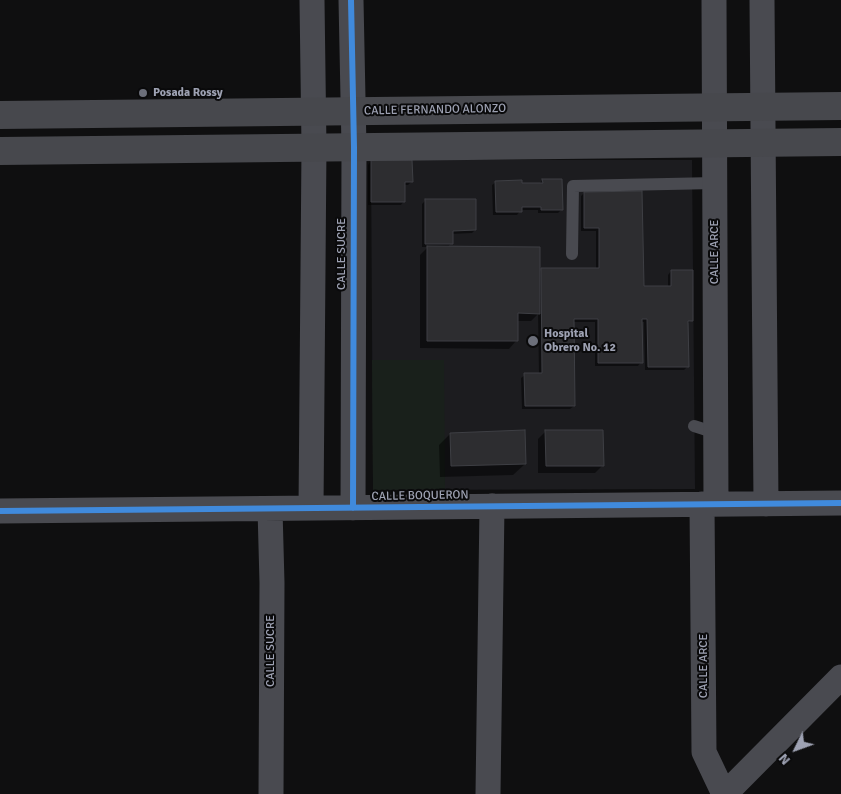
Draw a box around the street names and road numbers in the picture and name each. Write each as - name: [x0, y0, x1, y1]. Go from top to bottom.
- street label: CALLE FERNANDO ALONZO: [364, 102, 506, 118]
- street label: CALLE SUCRE: [335, 218, 349, 290]
- street label: CALLE ARCE: [708, 220, 722, 284]
- street label: CALLE BOQUERON: [371, 488, 469, 504]
- street label: CALLE SUCRE: [264, 615, 278, 687]
- street label: CALLE ARCE: [697, 634, 711, 698]

